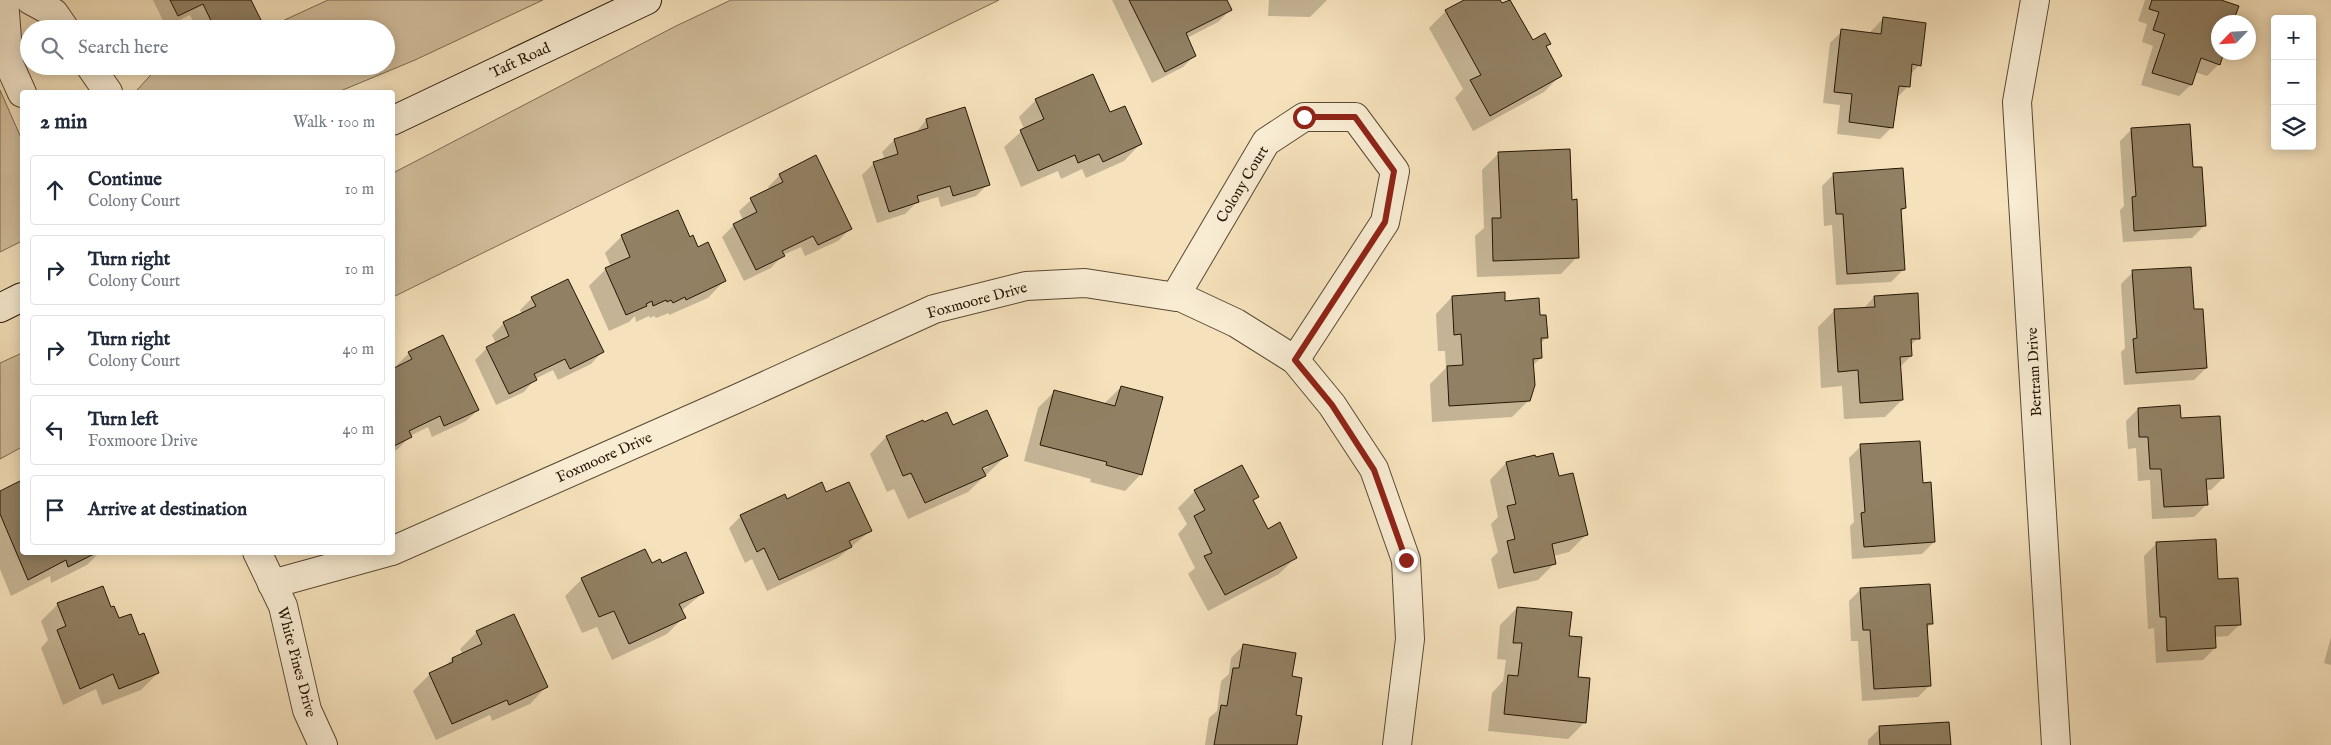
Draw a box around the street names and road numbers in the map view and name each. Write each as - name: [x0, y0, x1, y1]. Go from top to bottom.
- street label: Taft Road: [487, 38, 554, 83]
- street label: Colony Court: [1212, 142, 1273, 226]
- street label: Foxmoore Drive: [925, 278, 1029, 323]
- street label: Bertram Drive: [2023, 327, 2046, 417]
- street label: Foxmoore Drive: [553, 428, 655, 487]
- street label: White Pines Drive: [273, 605, 320, 719]

